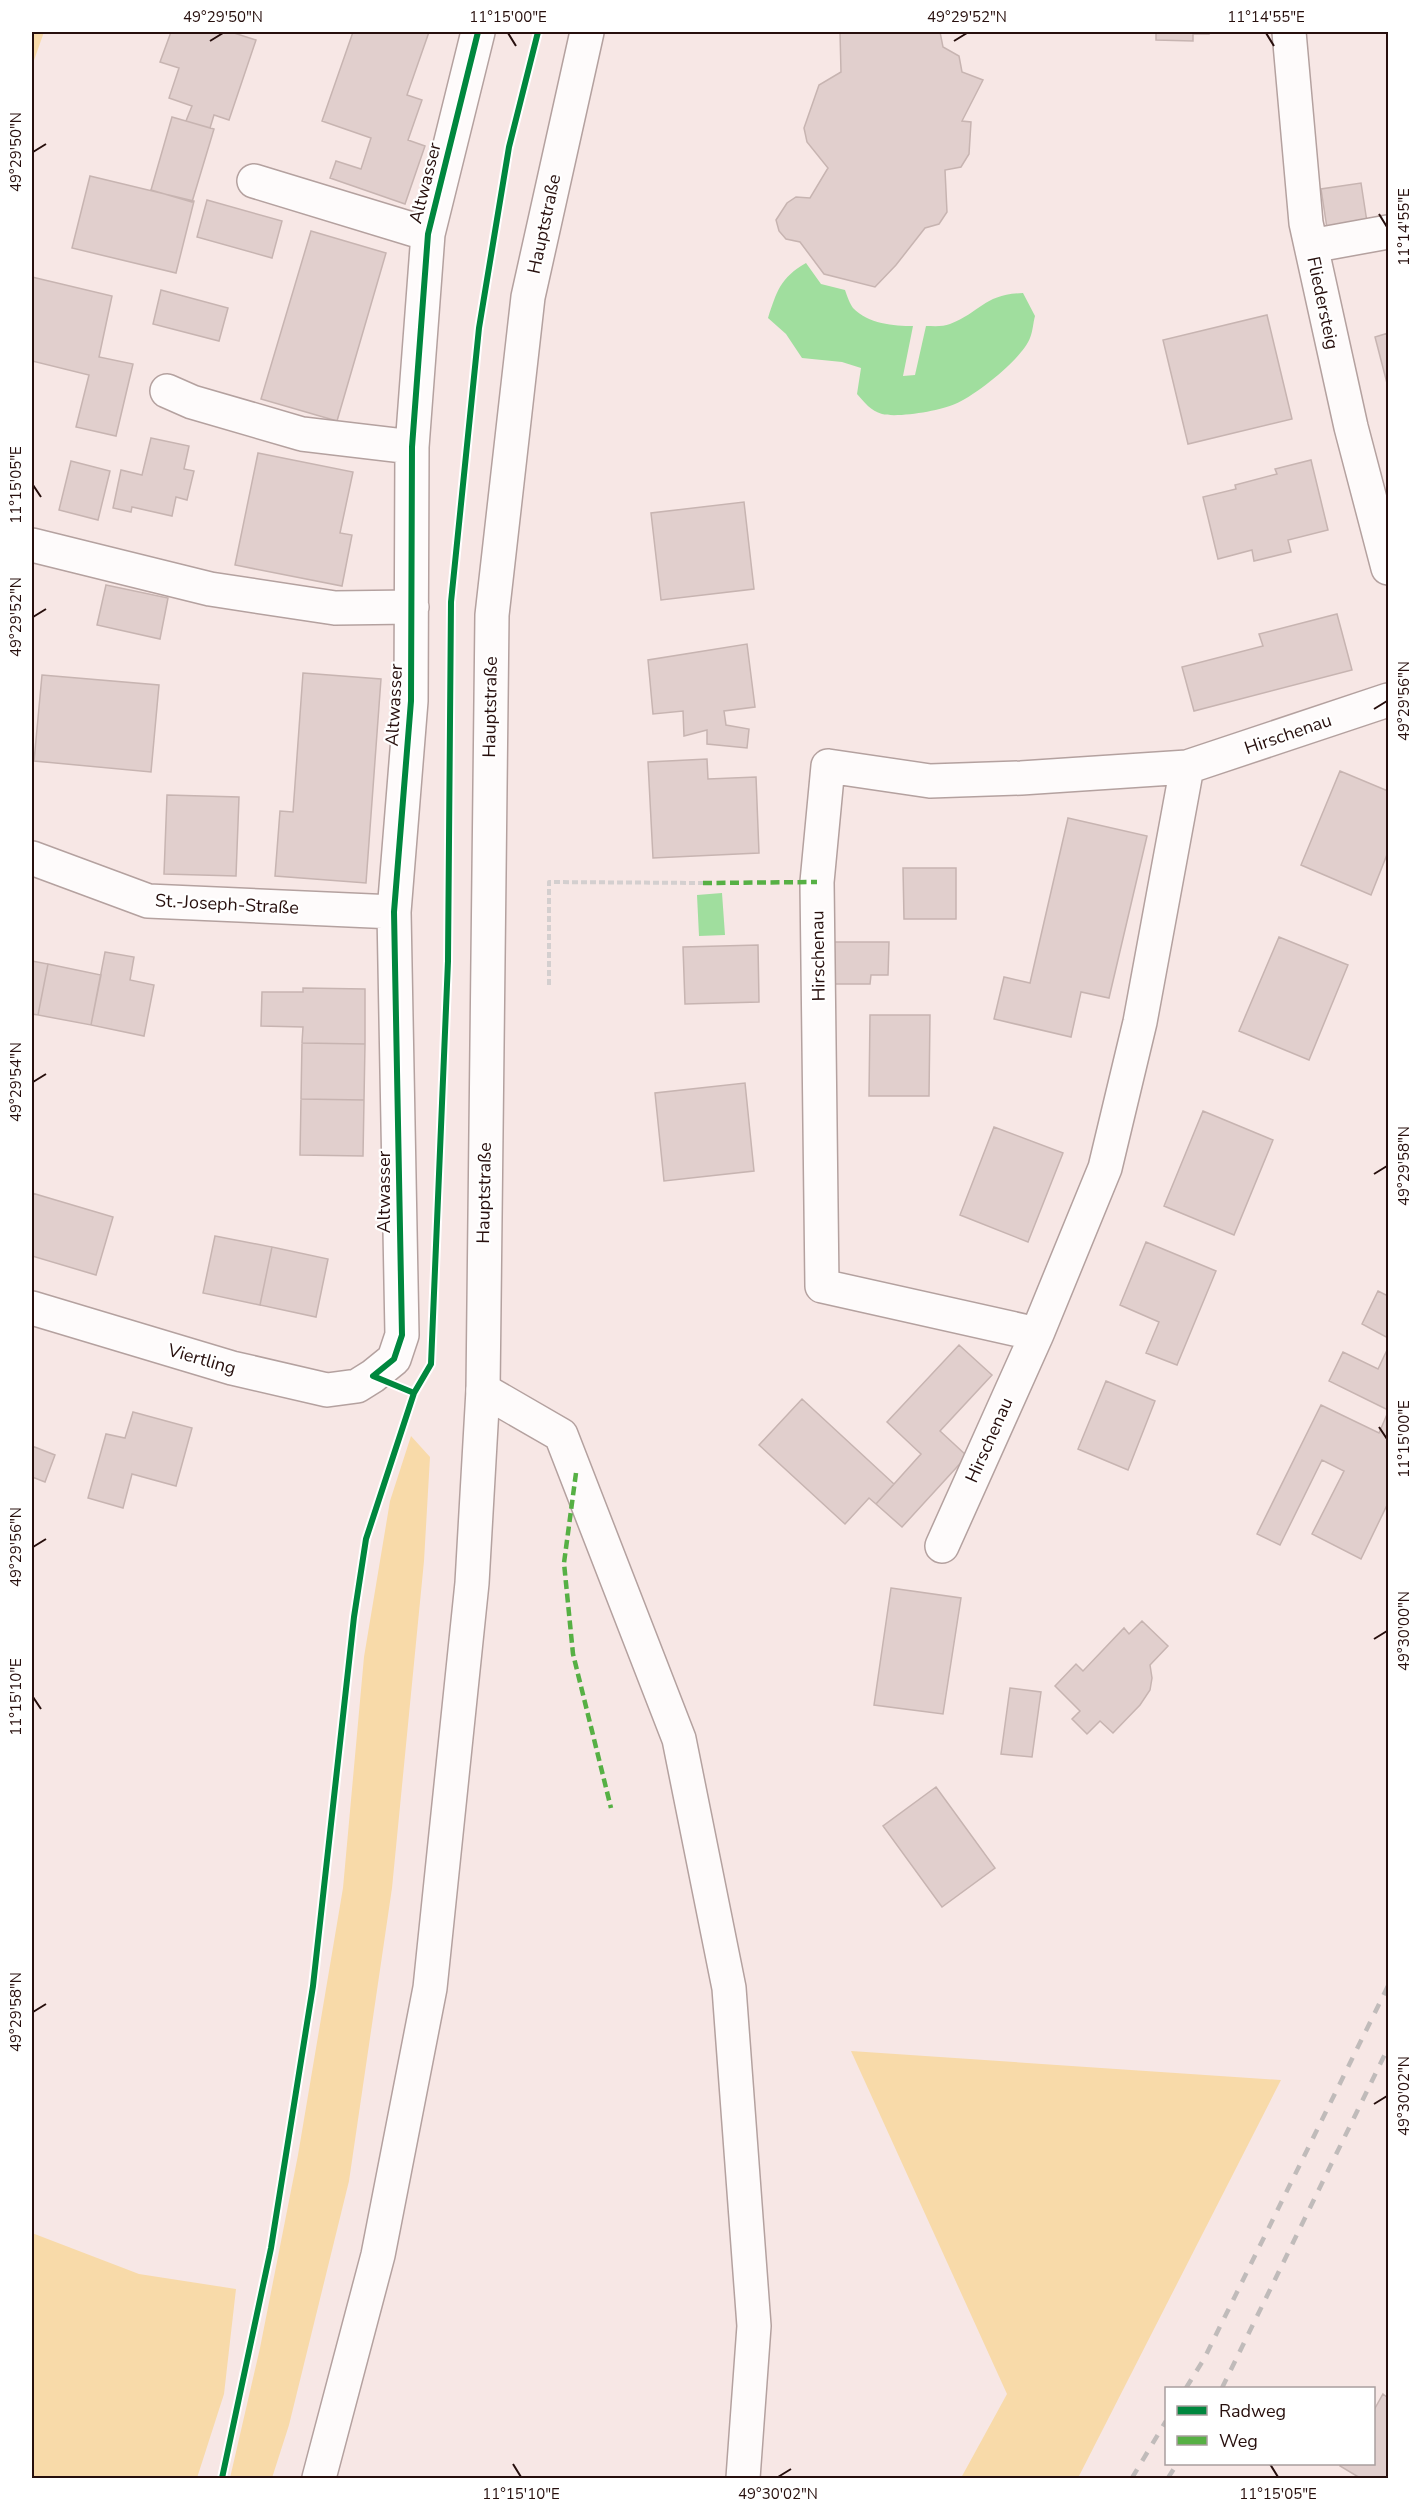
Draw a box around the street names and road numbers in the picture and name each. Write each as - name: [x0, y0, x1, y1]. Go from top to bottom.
- street label: Altwasser: [403, 140, 447, 226]
- street label: Hauptstraße: [522, 172, 566, 276]
- street label: Fliedersteig: [1301, 254, 1345, 352]
- street label: Hauptstraße: [477, 656, 503, 758]
- street label: Altwasser: [380, 663, 408, 747]
- street label: Hirschenau: [1241, 708, 1335, 760]
- street label: St.-Joseph-Straße: [154, 888, 300, 920]
- street label: Hirschenau: [805, 910, 831, 1002]
- street label: Hauptstraße: [471, 1142, 497, 1244]
- street label: Altwasser: [372, 1150, 396, 1233]
- street label: Viertling: [164, 1338, 239, 1380]
- street label: Hirschenau: [960, 1394, 1018, 1486]

